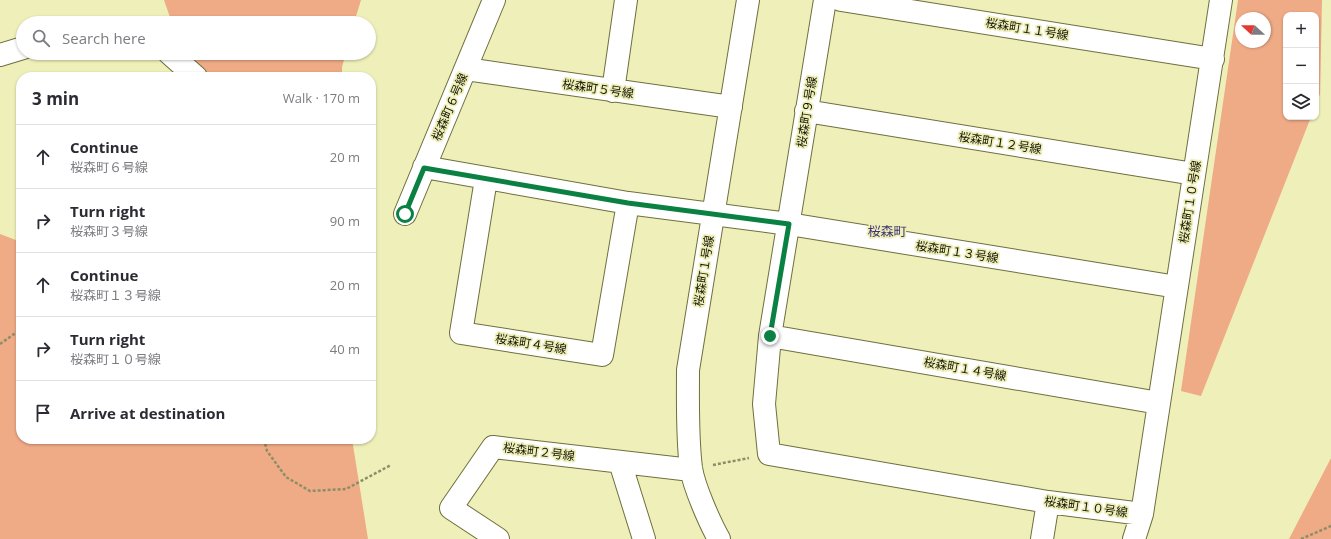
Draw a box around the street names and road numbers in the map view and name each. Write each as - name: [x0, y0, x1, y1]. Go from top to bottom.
- street label: 桜森町１１号線: [984, 14, 1070, 43]
- street label: 桜森町６号線: [428, 70, 471, 143]
- street label: 桜森町５号線: [561, 75, 635, 102]
- street label: 桜森町９号線: [792, 75, 821, 149]
- street label: 桜森町１２号線: [957, 128, 1043, 157]
- street label: 桜森町１０号線: [1175, 159, 1204, 245]
- street label: 桜森町１号線: [689, 234, 718, 308]
- street label: 桜森町１３号線: [914, 237, 1000, 266]
- street label: 桜森町４号線: [494, 329, 568, 358]
- street label: 桜森町１４号線: [922, 353, 1008, 384]
- street label: 桜森町２号線: [502, 439, 576, 464]
- street label: 桜森町１０号線: [1043, 492, 1129, 521]

